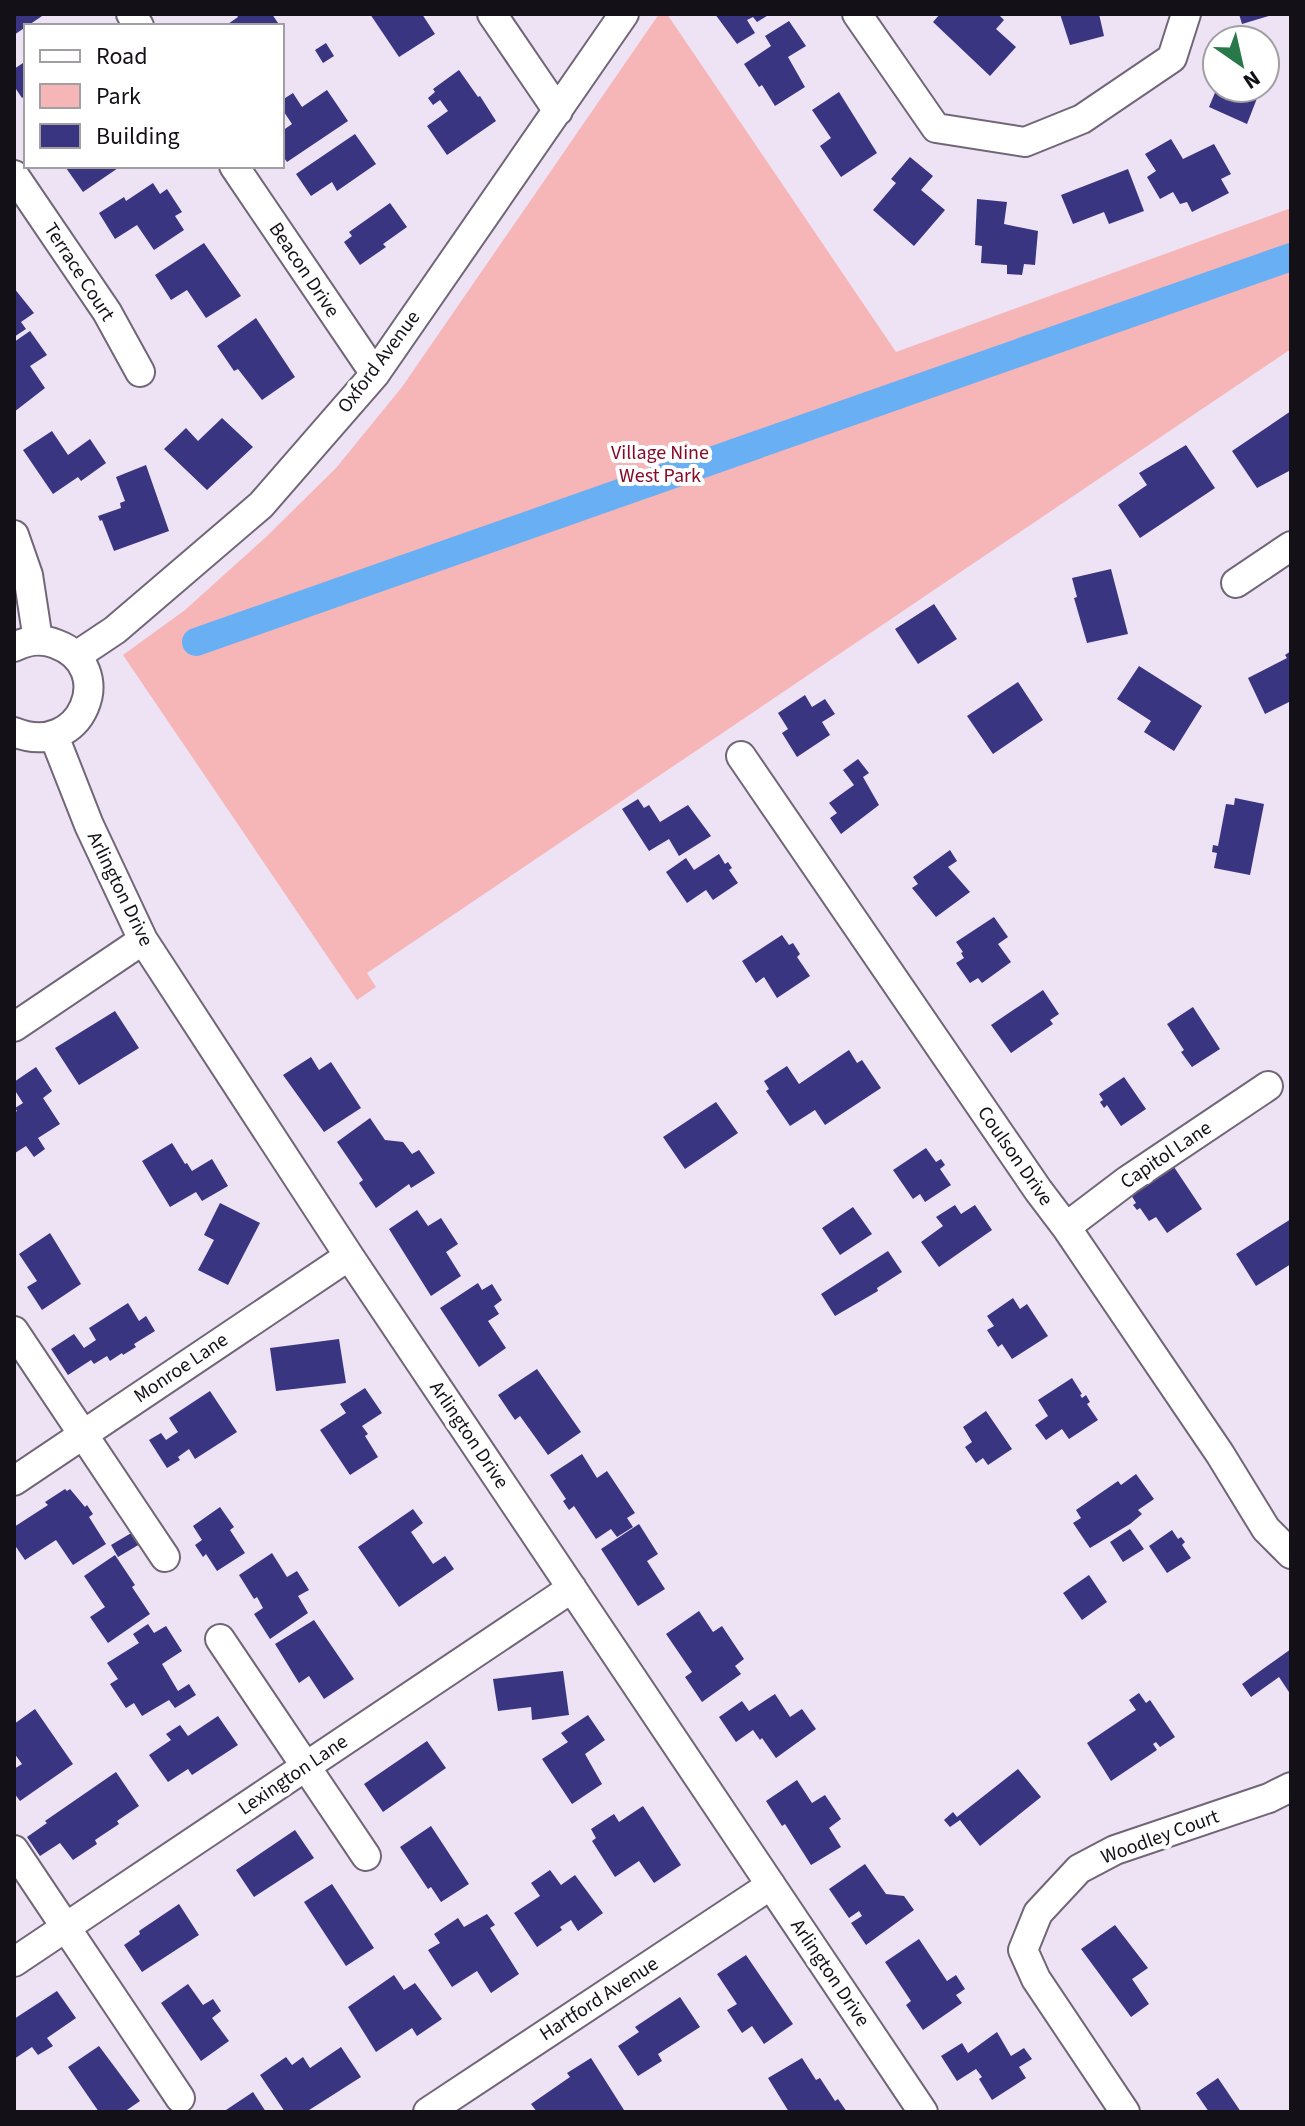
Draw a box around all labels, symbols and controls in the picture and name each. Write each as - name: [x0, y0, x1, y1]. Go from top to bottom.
- legend: [24, 24, 284, 168]
- north arrow: [1201, 24, 1281, 104]
- text: Road: [96, 39, 148, 74]
- text: N: [1237, 62, 1267, 97]
- text: Park: [96, 79, 141, 114]
- text: Building: [96, 119, 180, 154]
- street label: Terrace Court: [37, 217, 121, 327]
- street label: Beacon Drive: [262, 217, 346, 323]
- street label: Oxford Avenue: [331, 305, 427, 419]
- park label: Village Nine West Park: [611, 439, 709, 490]
- street label: Arlington Drive: [80, 827, 160, 951]
- street label: Coulson Drive: [970, 1101, 1060, 1212]
- street label: Capitol Lane: [1115, 1114, 1217, 1196]
- street label: Monroe Lane: [128, 1326, 234, 1410]
- street label: Arlington Drive: [423, 1376, 515, 1494]
- street label: Lexington Lane: [233, 1728, 354, 1822]
- street label: Woodley Court: [1097, 1803, 1223, 1871]
- street label: Arlington Drive: [784, 1914, 876, 2032]
- street label: Hartford Avenue: [534, 1950, 664, 2048]

